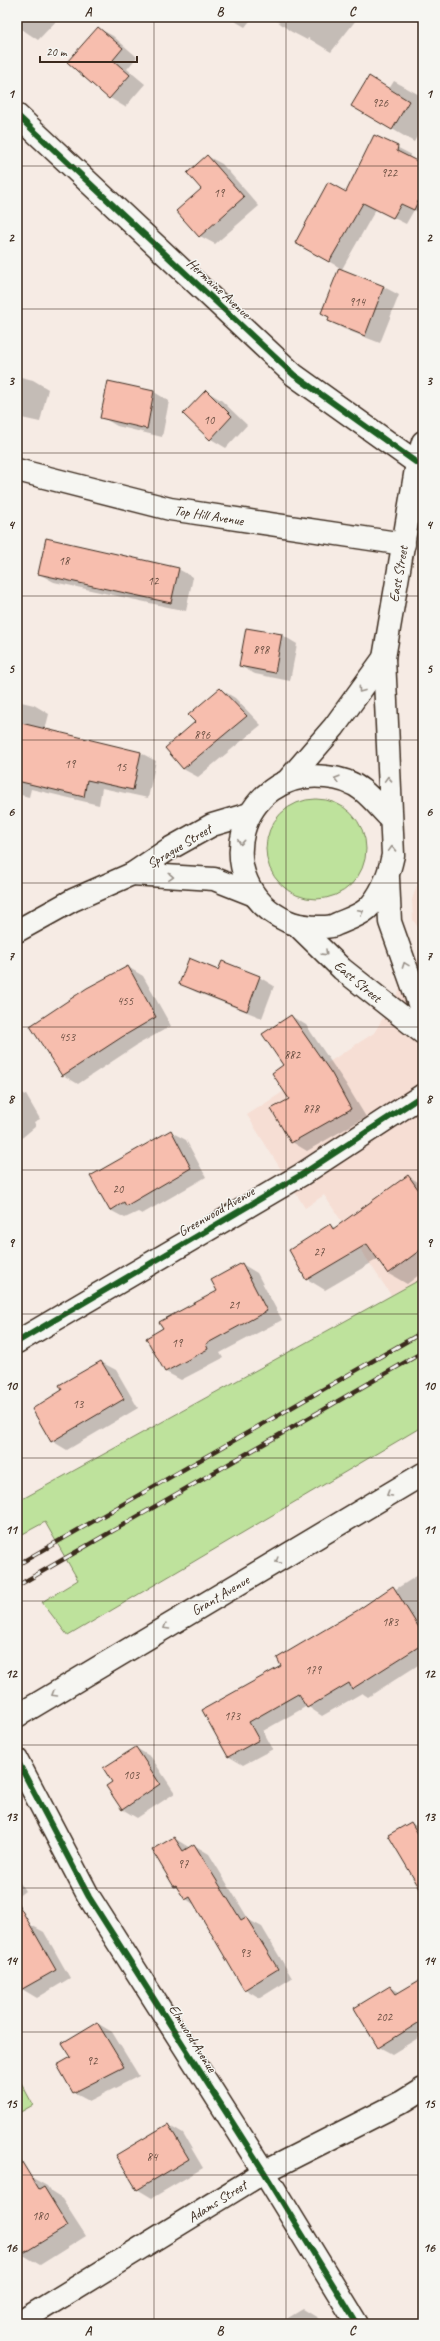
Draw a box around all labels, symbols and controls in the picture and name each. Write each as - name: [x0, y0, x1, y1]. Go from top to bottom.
- text: A: [85, 4, 93, 20]
- text: B: [217, 4, 225, 20]
- text: C: [349, 4, 357, 20]
- scale bar: [40, 38, 137, 64]
- text: 20 m: [46, 44, 68, 60]
- text: 1: [8, 86, 16, 102]
- text: 1: [426, 86, 434, 102]
- house number: 926: [372, 95, 389, 111]
- house number: 922: [381, 165, 399, 181]
- house number: 19: [214, 185, 226, 201]
- text: 2: [8, 230, 15, 246]
- text: 2: [426, 230, 433, 246]
- street label: Hermaine Avenue: [183, 255, 255, 323]
- house number: 914: [349, 294, 367, 310]
- text: 3: [8, 373, 15, 389]
- text: 3: [426, 373, 433, 389]
- house number: 10: [204, 412, 216, 428]
- street label: Top Hill Avenue: [173, 502, 246, 530]
- text: 4: [8, 517, 16, 533]
- text: 4: [426, 517, 434, 533]
- street label: East Street: [385, 543, 412, 603]
- house number: 18: [59, 553, 71, 569]
- house number: 12: [148, 573, 160, 589]
- house number: 898: [253, 642, 271, 658]
- text: 5: [8, 661, 15, 677]
- text: 5: [426, 661, 433, 677]
- one-way arrow: [358, 686, 366, 693]
- house number: 896: [194, 727, 211, 743]
- house number: 19: [65, 756, 77, 772]
- house number: 15: [116, 759, 127, 775]
- one-way arrow: [334, 775, 341, 784]
- one-way arrow: [384, 776, 393, 782]
- text: 6: [8, 804, 15, 820]
- text: 6: [426, 804, 433, 820]
- street label: Sprague Street: [144, 819, 216, 872]
- one-way arrow: [237, 839, 246, 845]
- one-way arrow: [388, 846, 397, 852]
- one-way arrow: [168, 872, 174, 881]
- one-way arrow: [357, 909, 364, 917]
- text: 7: [8, 948, 15, 964]
- one-way arrow: [320, 948, 328, 956]
- text: 7: [426, 948, 433, 964]
- street label: East Street: [331, 957, 386, 1007]
- one-way arrow: [401, 961, 410, 968]
- house number: 455: [117, 993, 134, 1009]
- house number: 453: [59, 1029, 77, 1045]
- house number: 882: [284, 1047, 302, 1063]
- text: 8: [8, 1091, 16, 1107]
- text: 8: [426, 1091, 434, 1107]
- house number: 878: [303, 1101, 321, 1117]
- house number: 20: [113, 1181, 125, 1197]
- street label: Greenwood Avenue: [175, 1182, 259, 1240]
- text: 9: [8, 1235, 15, 1251]
- text: 9: [426, 1235, 433, 1251]
- house number: 27: [314, 1244, 325, 1260]
- house number: 21: [229, 1297, 240, 1313]
- house number: 19: [172, 1335, 184, 1351]
- text: 10: [5, 1378, 18, 1394]
- text: 10: [423, 1378, 436, 1394]
- house number: 13: [73, 1396, 85, 1412]
- one-way arrow: [387, 1489, 394, 1497]
- text: 11: [5, 1522, 19, 1538]
- text: 11: [423, 1522, 437, 1538]
- one-way arrow: [275, 1556, 282, 1563]
- street label: Grant Avenue: [188, 1571, 253, 1619]
- house number: 183: [382, 1614, 400, 1630]
- one-way arrow: [163, 1623, 170, 1630]
- house number: 179: [305, 1662, 323, 1678]
- text: 12: [5, 1666, 18, 1682]
- text: 12: [423, 1666, 436, 1682]
- one-way arrow: [51, 1689, 58, 1696]
- house number: 173: [224, 1708, 242, 1724]
- house number: 103: [123, 1767, 141, 1783]
- text: 13: [5, 1809, 18, 1825]
- text: 13: [423, 1809, 436, 1825]
- house number: 97: [178, 1856, 189, 1872]
- house number: 93: [240, 1945, 252, 1961]
- text: 14: [5, 1953, 19, 1969]
- text: 14: [423, 1953, 437, 1969]
- street label: Elmwood Avenue: [165, 2001, 221, 2076]
- house number: 202: [376, 2009, 394, 2025]
- house number: 92: [87, 2053, 99, 2069]
- text: 15: [5, 2096, 18, 2112]
- text: 15: [423, 2096, 436, 2112]
- house number: 84: [147, 2149, 159, 2165]
- street label: Adams Street: [185, 2176, 252, 2226]
- house number: 180: [32, 2208, 50, 2224]
- text: 16: [5, 2240, 18, 2256]
- text: 16: [423, 2240, 436, 2256]
- text: A: [85, 2323, 93, 2339]
- text: B: [217, 2323, 225, 2339]
- text: C: [349, 2323, 357, 2339]

